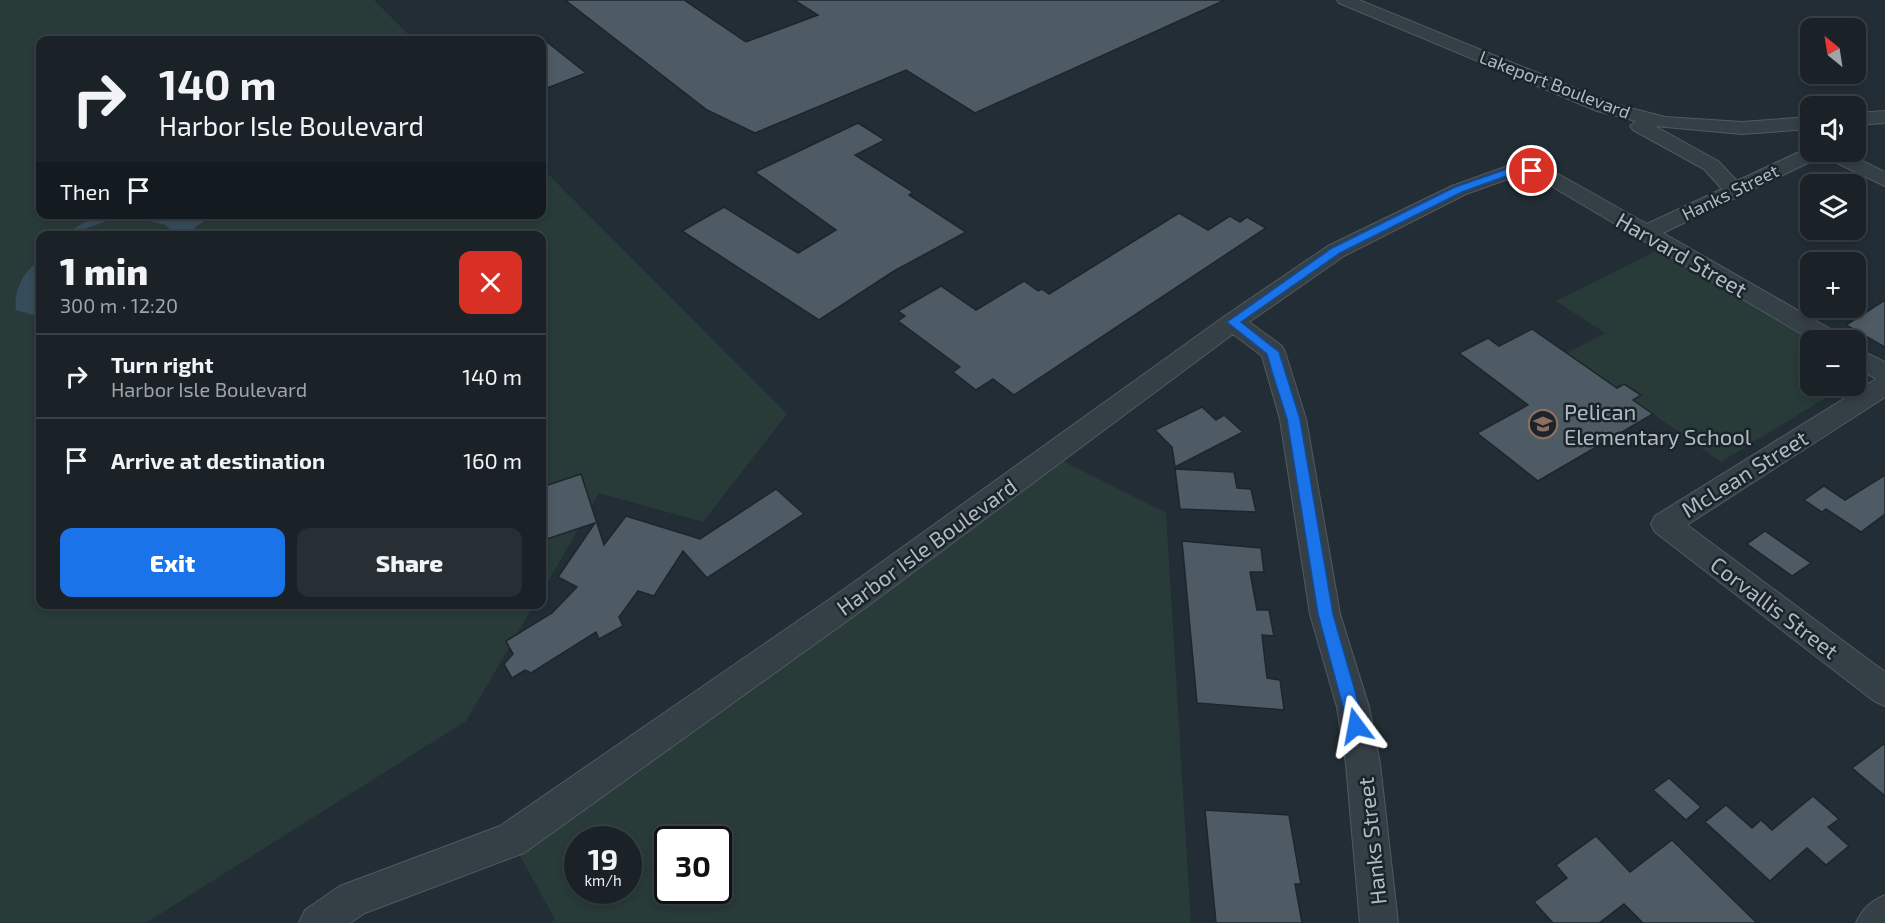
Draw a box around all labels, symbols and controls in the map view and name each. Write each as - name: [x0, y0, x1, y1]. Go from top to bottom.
- north arrow: [1800, 18, 1866, 84]
- map controls: [1800, 18, 1866, 396]
- street label: Lakeport Boulevard: [1476, 45, 1634, 123]
- text: 140 m: [159, 58, 276, 108]
- icon: right: [60, 60, 138, 138]
- button: sound: [1800, 96, 1866, 162]
- text: Harbor Isle Boulevard: [159, 109, 424, 141]
- pin: [1506, 145, 1557, 196]
- icon: arrive: [1515, 154, 1548, 187]
- street label: Hanks Street: [1678, 159, 1782, 225]
- icon: arrive: [122, 174, 155, 207]
- button: layers: [1800, 174, 1866, 240]
- text: Then: [60, 178, 110, 204]
- street label: Harvard Street: [1612, 206, 1752, 302]
- text: 1 min: [60, 249, 148, 292]
- button: close: [459, 251, 522, 314]
- button: +: [1800, 252, 1866, 318]
- text: 300 m · 12:20: [60, 293, 178, 317]
- button: −: [1800, 330, 1866, 396]
- text: Turn right: [111, 351, 213, 377]
- icon: right: [60, 360, 93, 393]
- text: 140 m: [462, 363, 522, 389]
- text: Harbor Isle Boulevard: [111, 377, 307, 401]
- place label: Pelican Elementary School: [1564, 398, 1752, 449]
- school or university icon: Pelican Elementary School: [1527, 408, 1559, 440]
- street label: McLean Street: [1676, 424, 1812, 522]
- icon: arrive: [60, 444, 93, 477]
- text: Arrive at destination: [111, 447, 325, 473]
- text: 160 m: [463, 447, 522, 473]
- street label: Harbor Isle Boulevard: [831, 472, 1021, 620]
- button: Exit: [60, 528, 285, 597]
- button: Share: [297, 528, 522, 597]
- street label: Corvallis Street: [1706, 551, 1844, 663]
- position arrow: [1324, 694, 1388, 758]
- street label: Hanks Street: [1351, 776, 1391, 906]
- speed limit sign: 30: [654, 826, 732, 904]
- text: 19: [588, 840, 618, 876]
- text: km/h: [584, 871, 622, 889]

